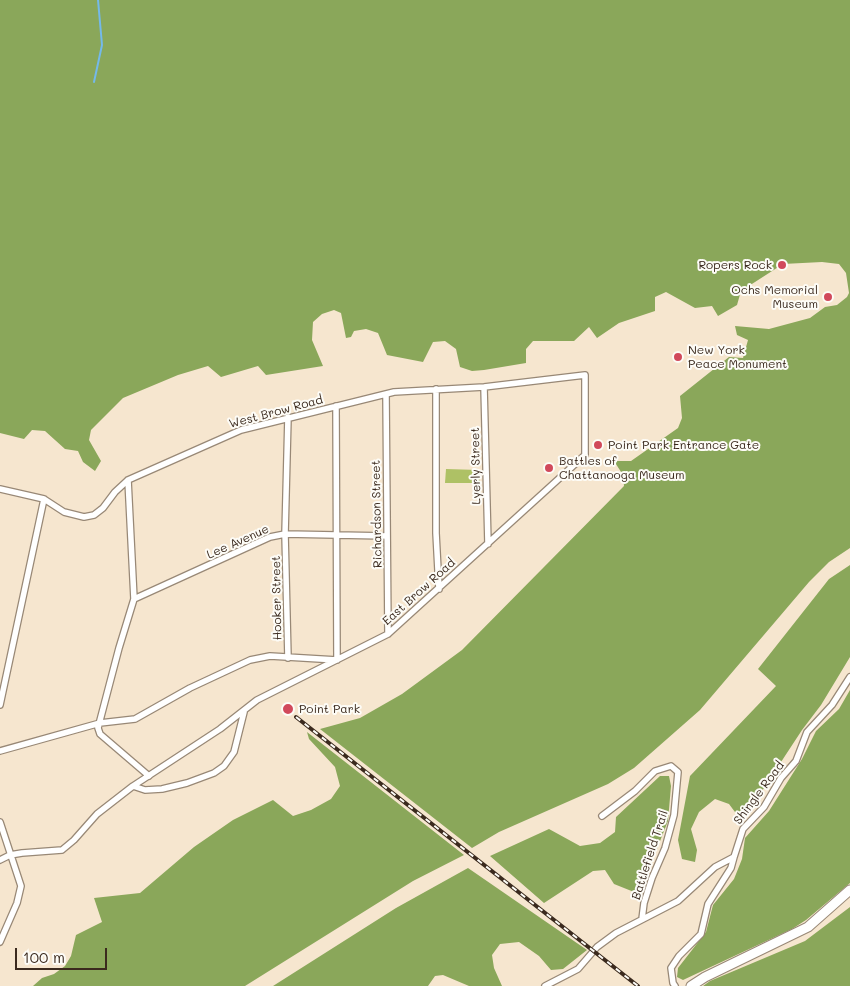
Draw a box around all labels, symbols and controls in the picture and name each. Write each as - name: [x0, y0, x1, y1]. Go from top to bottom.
- place label: Ropers Rock: [698, 258, 772, 272]
- marker: Ropers Rock: [776, 259, 788, 271]
- place label: Ochs Memorial Museum: [731, 283, 818, 311]
- marker: Ochs Memorial Museum: [822, 291, 834, 303]
- place label: New York Peace Monument: [688, 343, 787, 371]
- marker: New York Peace Monument: [672, 351, 684, 363]
- street label: West Brow Road: [228, 393, 324, 431]
- street label: Lyerly Street: [468, 427, 484, 505]
- place label: Point Park Entrance Gate: [608, 438, 759, 452]
- marker: Point Park Entrance Gate: [592, 439, 604, 451]
- place label: Battles of Chattanooga Museum: [559, 454, 685, 482]
- street label: Richardson Street: [369, 460, 385, 568]
- marker: Battles of Chattanooga Museum: [543, 462, 555, 474]
- street label: Lee Avenue: [205, 522, 271, 562]
- street label: Hooker Street: [269, 556, 285, 640]
- street label: East Brow Road: [380, 556, 458, 628]
- marker: Point Park: [281, 702, 295, 716]
- place label: Point Park: [299, 702, 360, 716]
- street label: Shingle Road: [731, 759, 787, 827]
- street label: Battlefield Trail: [629, 809, 671, 901]
- scale bar: [18, 938, 110, 970]
- text: 100 m: [23, 947, 65, 967]

